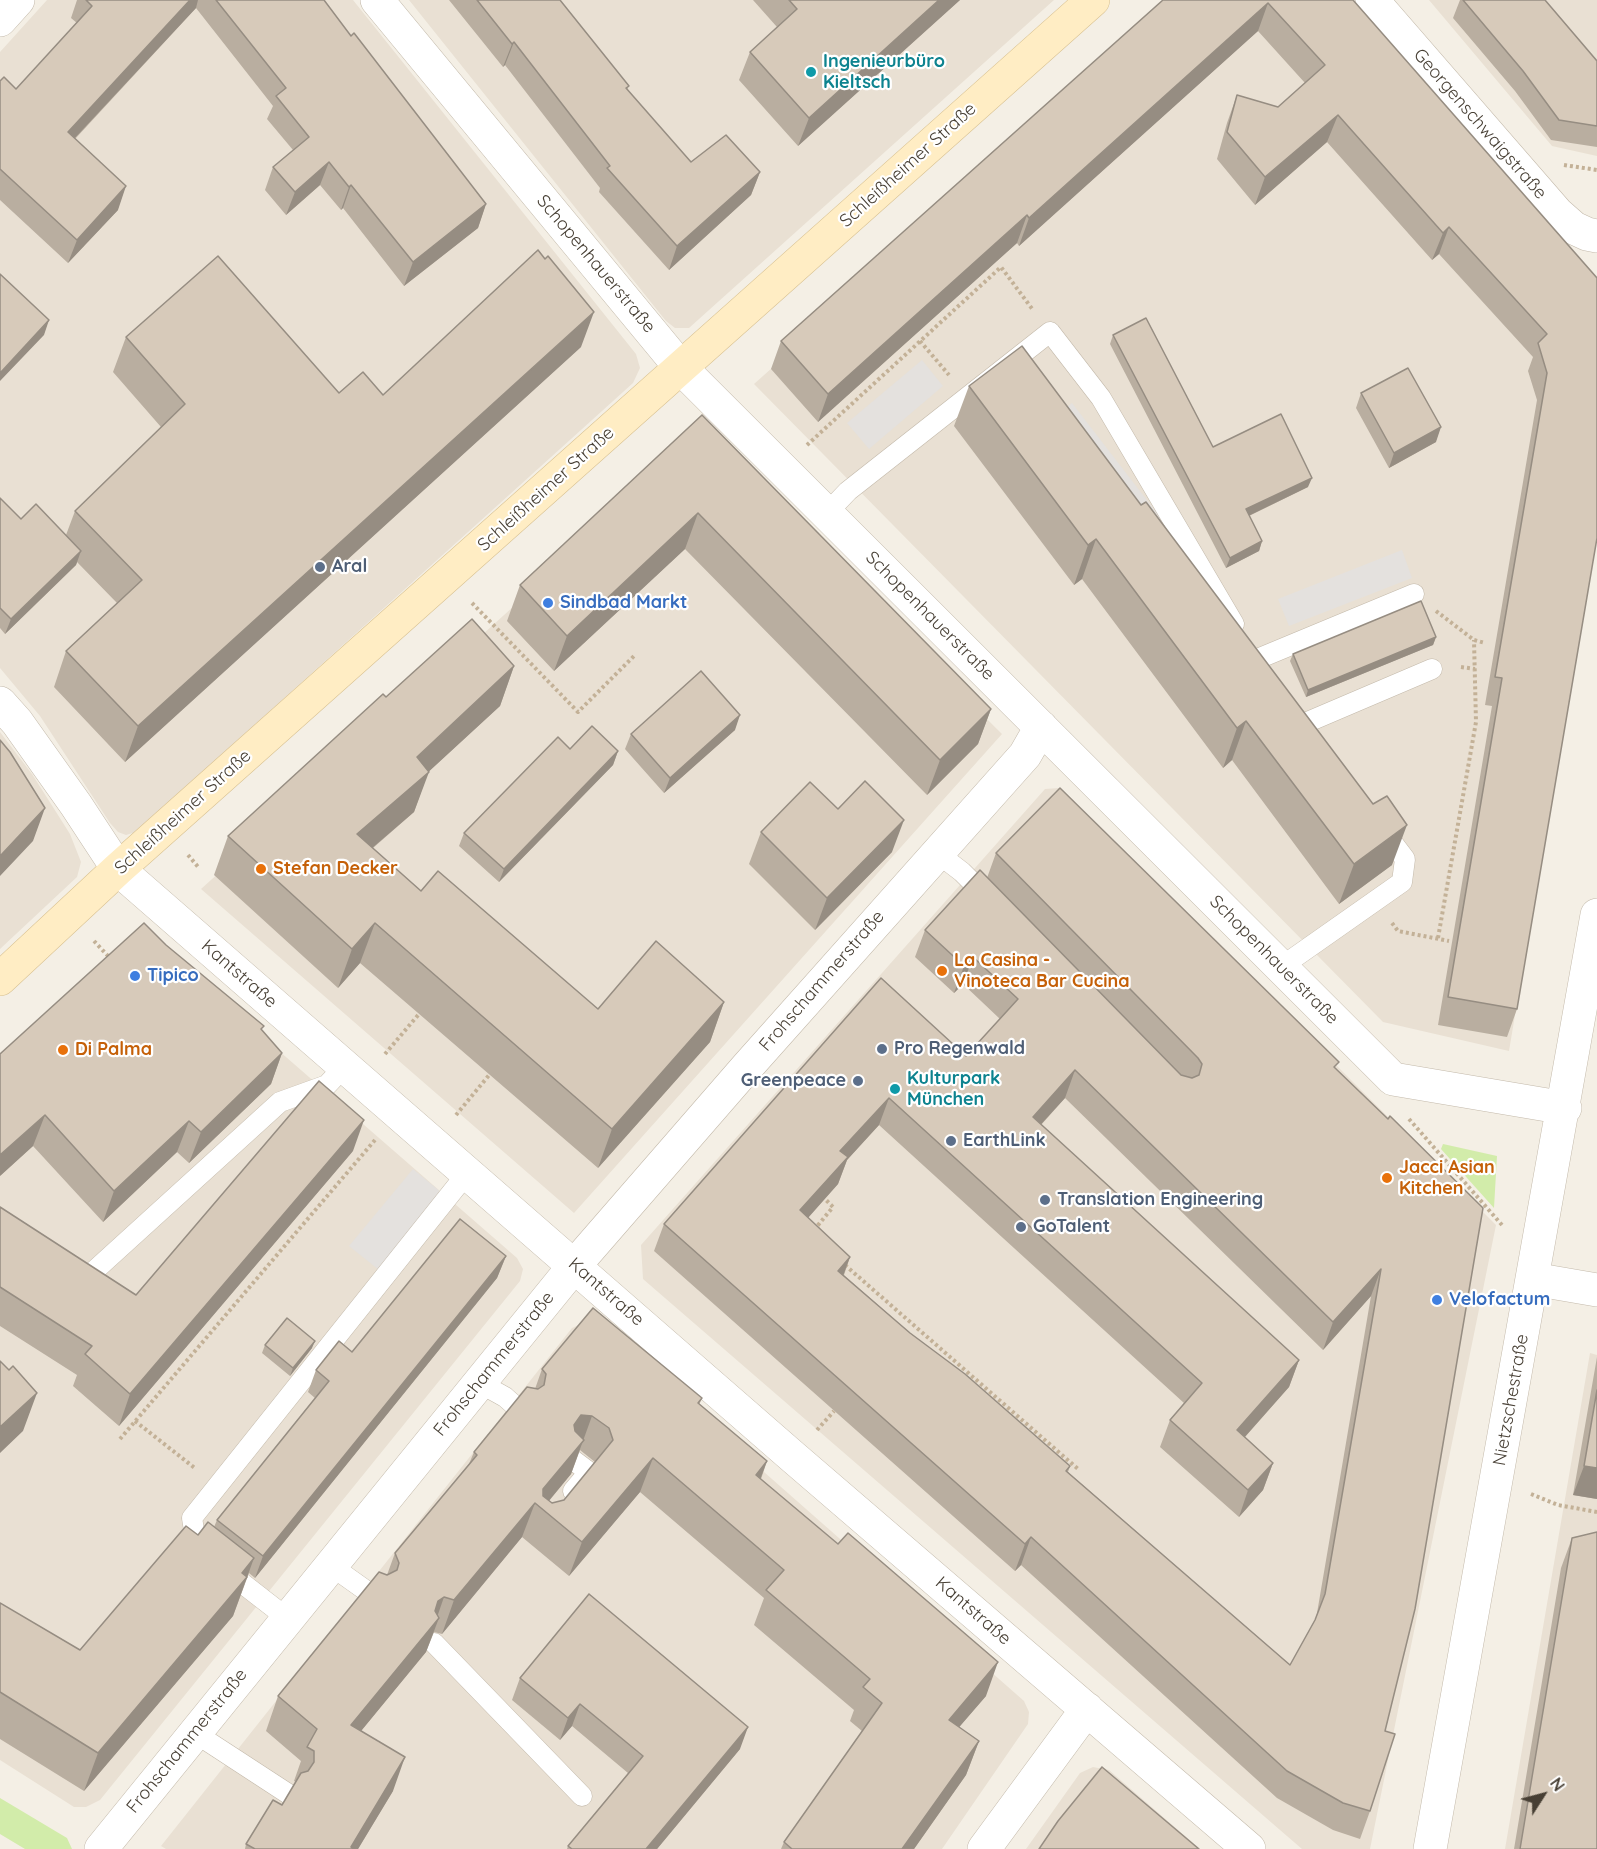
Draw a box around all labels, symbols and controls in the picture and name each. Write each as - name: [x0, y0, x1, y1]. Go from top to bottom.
- street label: Georgenschwaigstraße: [1409, 44, 1551, 204]
- place label: Ingenieurbüro Kieltsch: [823, 51, 945, 94]
- marker: Ingenieurbüro Kieltsch: [804, 65, 818, 79]
- street label: Schleißheimer Straße: [835, 98, 981, 232]
- street label: Schopenhauerstraße: [532, 191, 660, 337]
- street label: Schleißheimer Straße: [473, 422, 619, 556]
- street label: Schopenhauerstraße: [861, 547, 999, 685]
- place label: Aral: [332, 556, 367, 578]
- marker: Aral: [313, 560, 327, 574]
- place label: Sindbad Markt: [560, 592, 687, 614]
- marker: Sindbad Markt: [541, 596, 555, 610]
- street label: Schleißheimer Straße: [110, 745, 256, 879]
- place label: Stefan Decker: [273, 858, 398, 880]
- marker: Stefan Decker: [254, 862, 268, 876]
- street label: Schopenhauerstraße: [1205, 891, 1343, 1029]
- street label: Frohschammerstraße: [755, 906, 889, 1056]
- street label: Kantstraße: [197, 935, 281, 1013]
- place label: La Casina - Vinoteca Bar Cucina: [954, 950, 1129, 992]
- marker: La Casina - Vinoteca Bar Cucina: [935, 964, 949, 978]
- place label: Tipico: [147, 965, 199, 987]
- marker: Tipico: [128, 969, 142, 983]
- place label: Pro Regenwald: [894, 1038, 1025, 1060]
- place label: Di Palma: [75, 1039, 152, 1061]
- marker: Pro Regenwald: [875, 1042, 889, 1056]
- marker: Di Palma: [56, 1043, 70, 1057]
- place label: Kulturpark München: [907, 1068, 1000, 1110]
- place label: Greenpeace: [741, 1070, 846, 1092]
- marker: Greenpeace: [851, 1074, 865, 1088]
- marker: Kulturpark München: [888, 1082, 902, 1096]
- place label: EarthLink: [963, 1130, 1046, 1152]
- marker: EarthLink: [944, 1134, 958, 1148]
- place label: Jacci Asian Kitchen: [1399, 1157, 1495, 1200]
- marker: Jacci Asian Kitchen: [1380, 1171, 1394, 1185]
- place label: Translation Engineering: [1057, 1189, 1263, 1211]
- marker: Translation Engineering: [1038, 1193, 1052, 1207]
- place label: GoTalent: [1033, 1216, 1110, 1238]
- marker: GoTalent: [1014, 1220, 1028, 1234]
- street label: Kantstraße: [564, 1253, 648, 1331]
- street label: Frohschammerstraße: [429, 1287, 559, 1441]
- place label: Velofactum: [1449, 1289, 1550, 1311]
- marker: Velofactum: [1430, 1293, 1444, 1307]
- street label: Nietzschestraße: [1489, 1333, 1533, 1467]
- street label: Kantstraße: [931, 1572, 1015, 1650]
- street label: Frohschammerstraße: [122, 1664, 252, 1818]
- north arrow: [1513, 1765, 1573, 1825]
- text: N: [1546, 1774, 1569, 1795]

